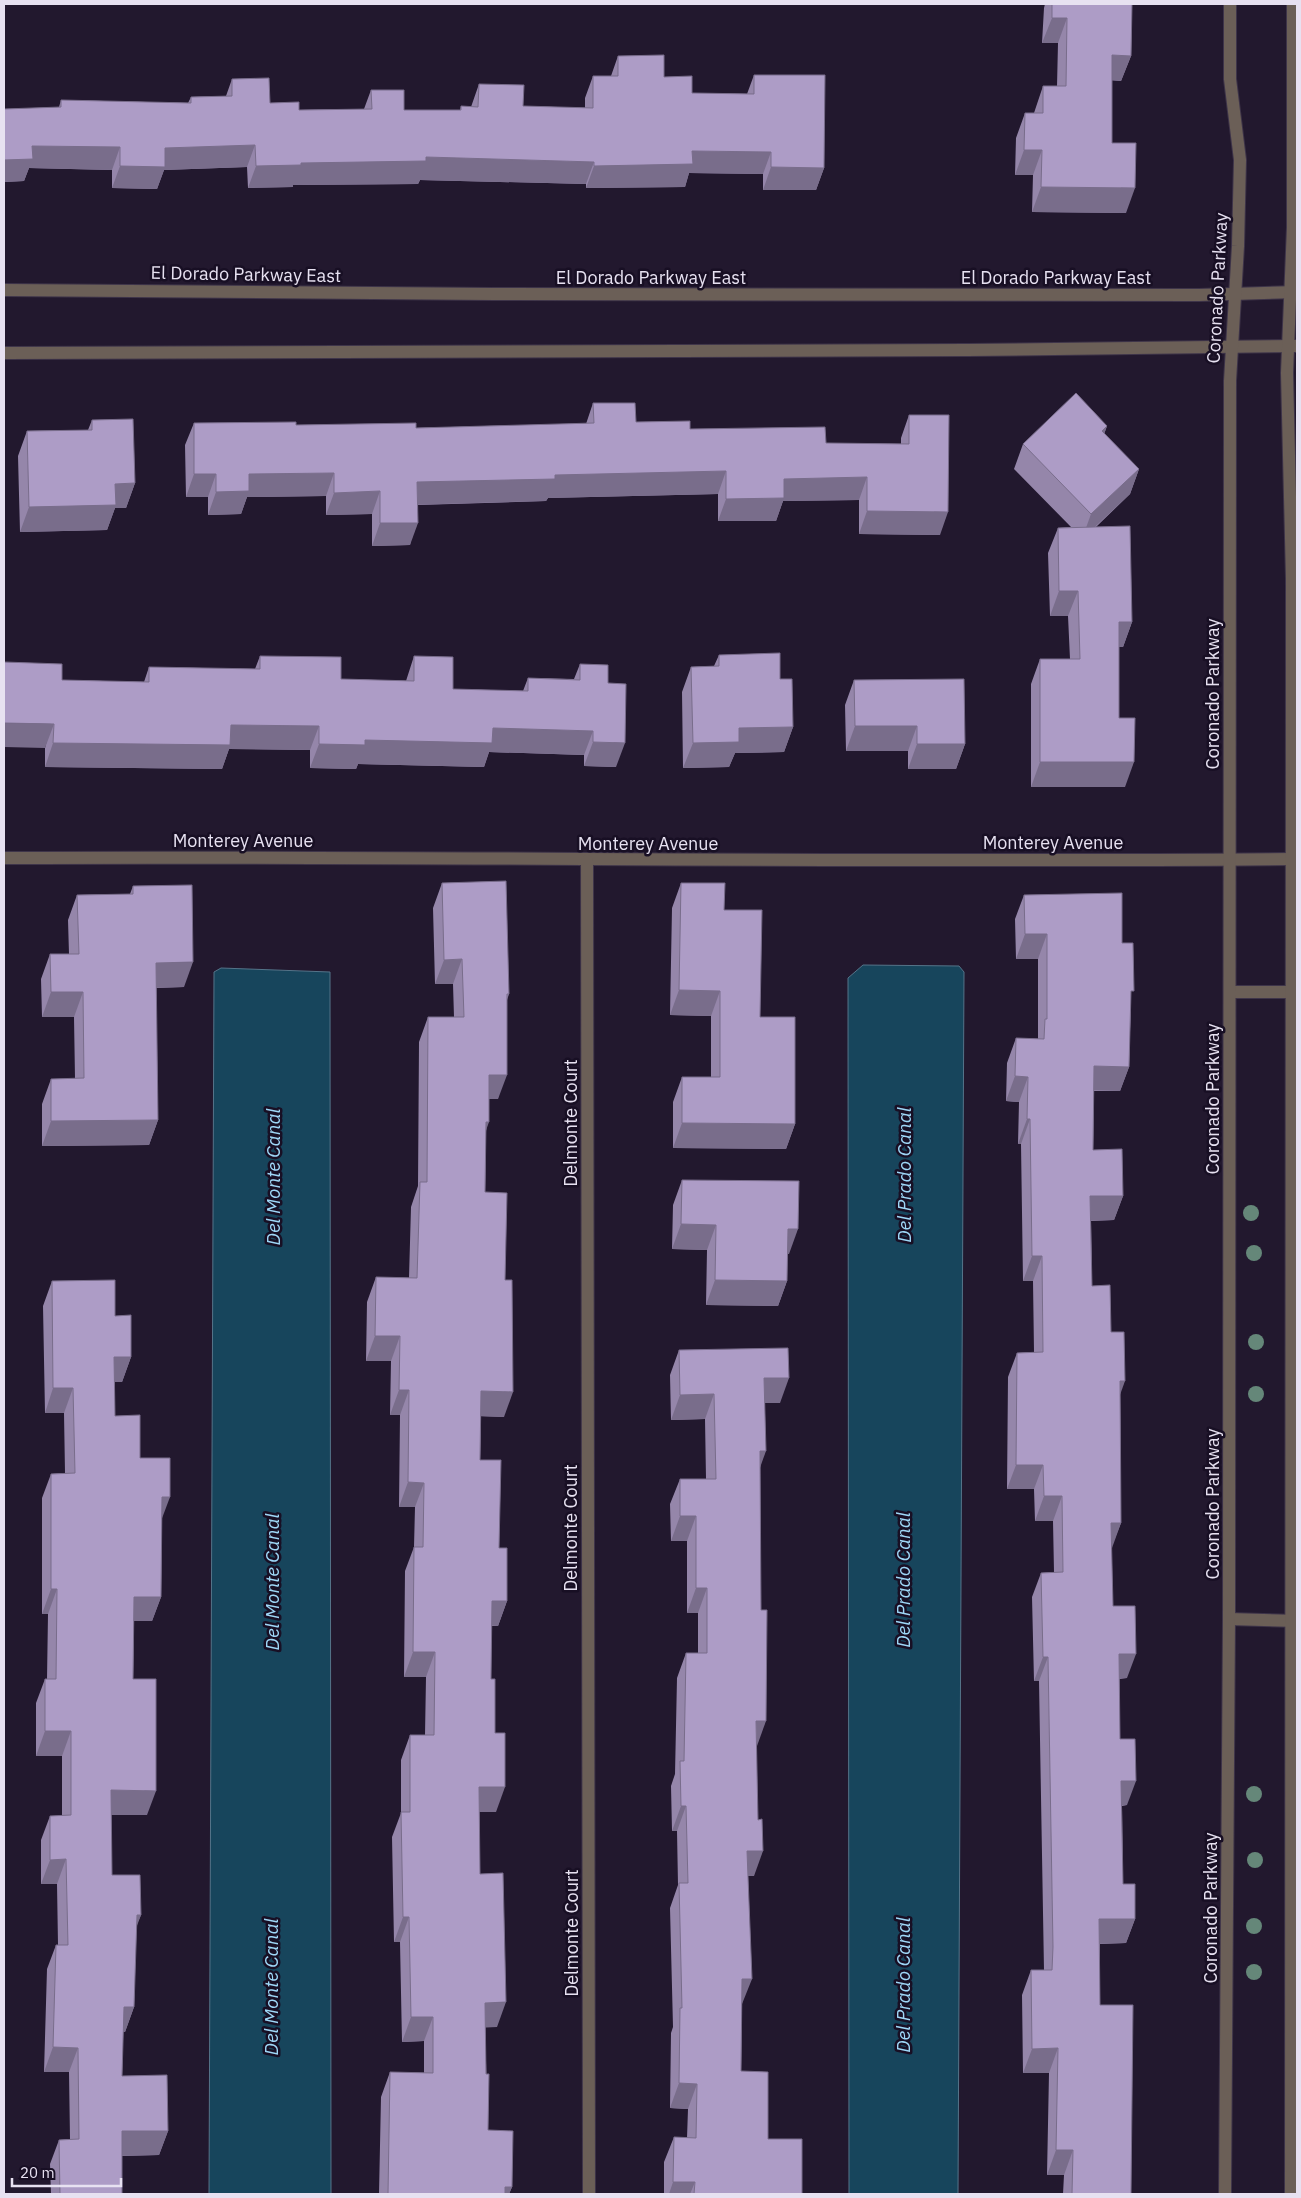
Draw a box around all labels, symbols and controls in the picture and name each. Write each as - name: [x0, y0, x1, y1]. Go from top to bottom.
- street label: Coronado Parkway: [1202, 212, 1232, 364]
- street label: El Dorado Parkway East: [151, 261, 341, 287]
- street label: El Dorado Parkway East: [556, 266, 746, 289]
- street label: El Dorado Parkway East: [961, 266, 1151, 289]
- street label: Coronado Parkway: [1201, 618, 1224, 770]
- street label: Monterey Avenue: [173, 829, 313, 852]
- street label: Monterey Avenue: [983, 831, 1123, 854]
- street label: Monterey Avenue: [578, 832, 718, 855]
- street label: Coronado Parkway: [1201, 1023, 1224, 1175]
- street label: Delmonte Court: [559, 1059, 582, 1187]
- water label: Del Prado Canal: [892, 1107, 916, 1243]
- water label: Del Monte Canal: [261, 1108, 285, 1246]
- street label: Coronado Parkway: [1201, 1428, 1224, 1580]
- street label: Delmonte Court: [559, 1464, 582, 1592]
- water label: Del Prado Canal: [891, 1512, 915, 1648]
- water label: Del Monte Canal: [260, 1513, 284, 1651]
- street label: Coronado Parkway: [1199, 1832, 1222, 1984]
- street label: Delmonte Court: [560, 1869, 583, 1997]
- water label: Del Prado Canal: [891, 1917, 915, 2053]
- water label: Del Monte Canal: [259, 1918, 283, 2056]
- scale bar: [12, 2156, 121, 2188]
- text: 20 m: [20, 2163, 55, 2182]

